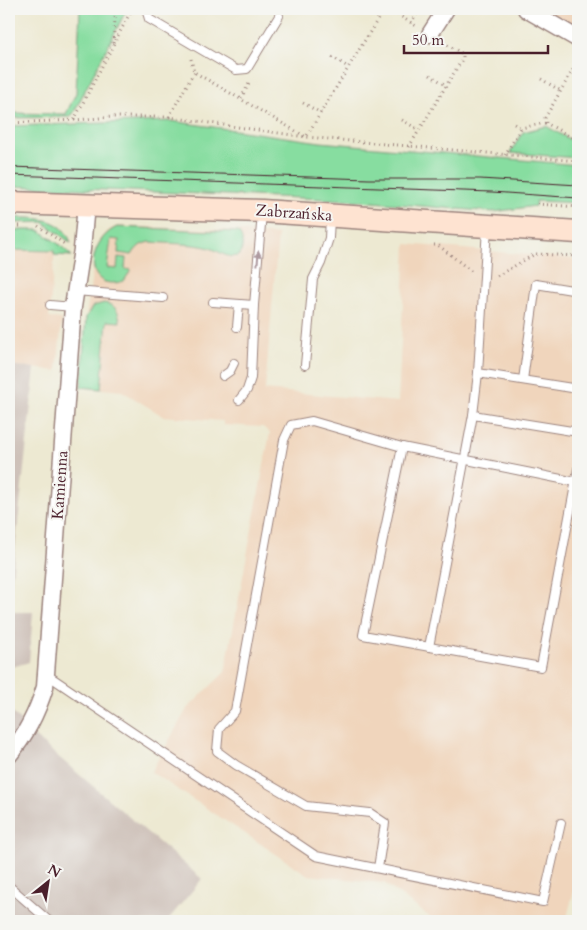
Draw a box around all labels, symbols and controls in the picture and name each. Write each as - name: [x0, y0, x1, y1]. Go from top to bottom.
- scale bar: [404, 22, 548, 54]
- text: 50 m: [412, 30, 444, 50]
- street label: Zabrzańska: [255, 199, 333, 227]
- one-way arrow: [254, 249, 262, 265]
- street label: Kamienna: [47, 450, 73, 520]
- north arrow: [22, 858, 72, 908]
- text: N: [44, 860, 64, 882]

